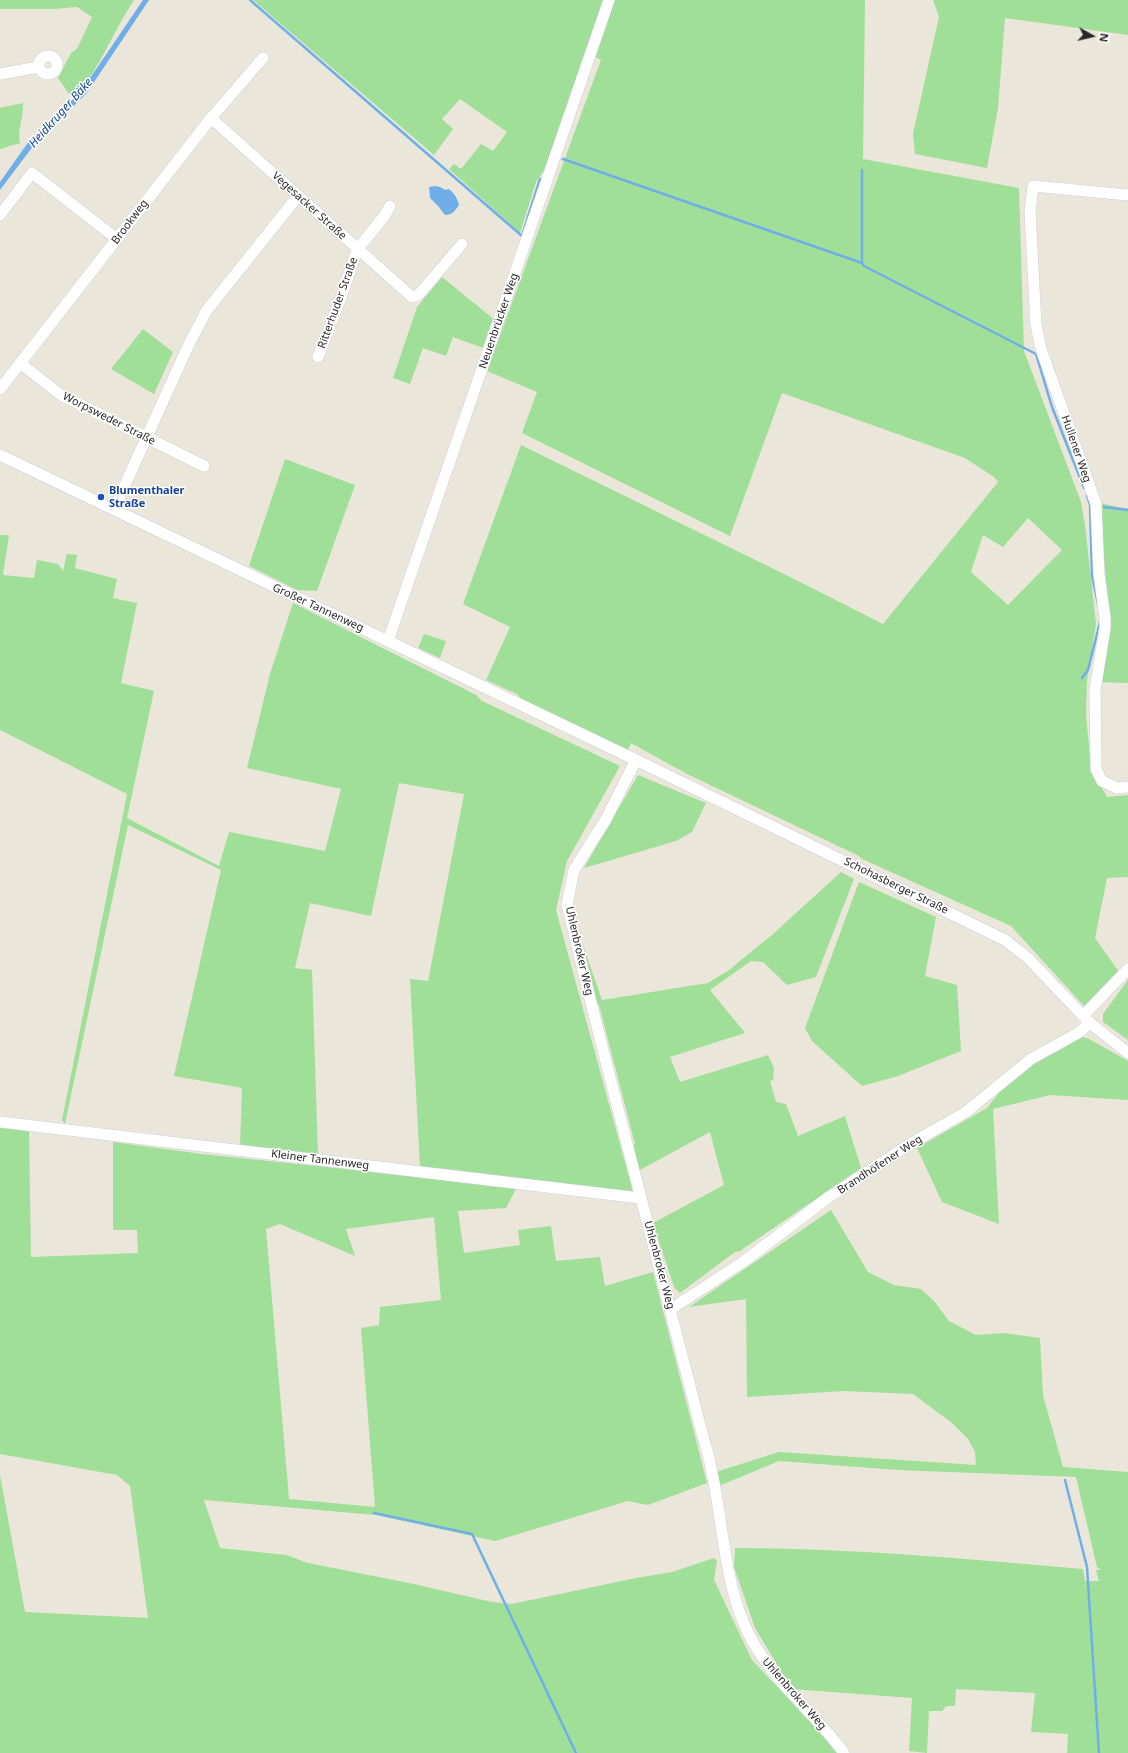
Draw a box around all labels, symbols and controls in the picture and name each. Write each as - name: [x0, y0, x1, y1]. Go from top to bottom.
- north arrow: [1072, 16, 1112, 56]
- text: N: [1096, 32, 1112, 43]
- water label: Heidkruger Bäke: [26, 75, 96, 151]
- street label: Vegesacker Straße: [269, 169, 349, 243]
- street label: Brookweg: [109, 197, 151, 247]
- street label: Ritterhuder Straße: [315, 256, 361, 350]
- street label: Neuenbrücker Weg: [476, 271, 522, 371]
- street label: Worpsweder Straße: [61, 390, 157, 448]
- street label: Hullener Weg: [1058, 414, 1094, 484]
- place label: Blumenthaler Straße: [109, 484, 184, 510]
- marker: Blumenthaler Straße: [96, 492, 106, 502]
- street label: Großer Tannenweg: [270, 581, 366, 635]
- street label: Schohasberger Straße: [842, 855, 950, 917]
- street label: Uhlenbroker Weg: [562, 905, 596, 997]
- street label: Brandhöfener Weg: [835, 1133, 925, 1197]
- street label: Kleiner Tannenweg: [270, 1147, 370, 1173]
- street label: Uhlenbroker Weg: [641, 1219, 677, 1311]
- street label: Uhlenbroker Weg: [759, 1655, 829, 1733]

